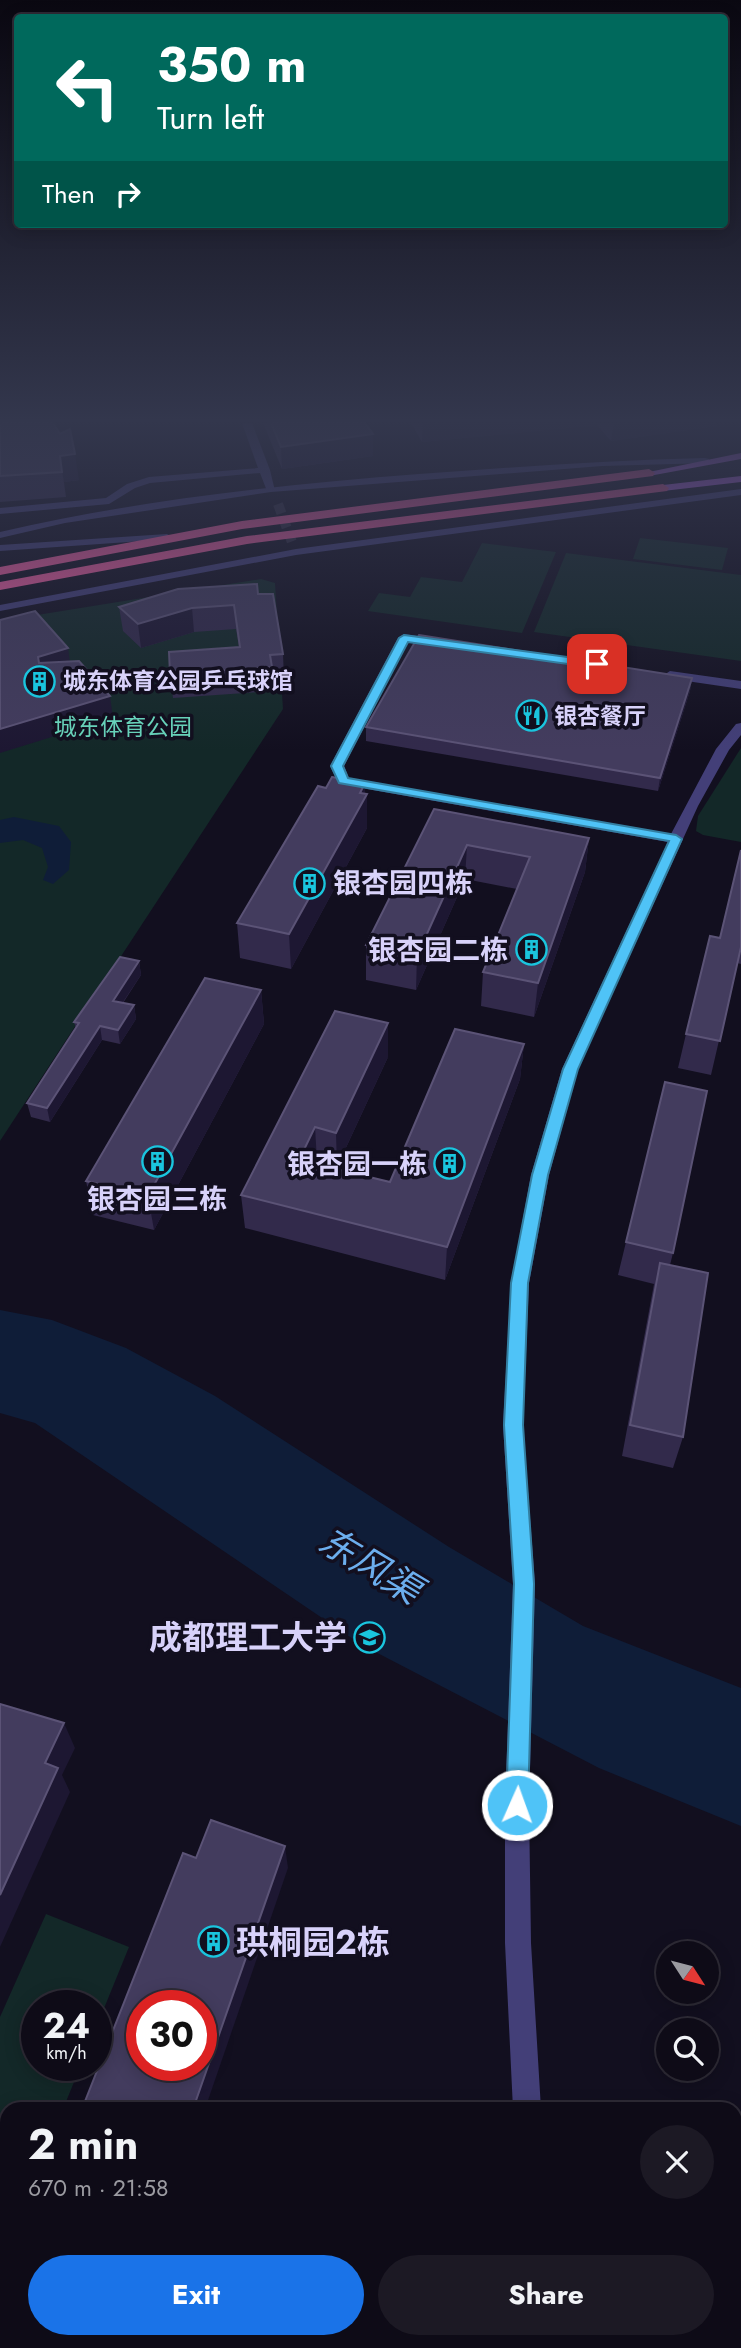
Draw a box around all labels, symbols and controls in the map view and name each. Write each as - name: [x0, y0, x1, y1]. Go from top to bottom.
- text: 350 m: [157, 30, 306, 100]
- icon: left: [42, 42, 133, 133]
- text: Turn left: [157, 95, 264, 141]
- text: Then: [42, 175, 95, 213]
- icon: right: [109, 175, 147, 213]
- pin: [567, 634, 627, 694]
- icon: arrive: [578, 645, 616, 683]
- building icon: 城东体育公园乒乓球馆: [23, 664, 57, 698]
- place label: 城东体育公园乒乓球馆: [63, 664, 293, 698]
- restaurant icon: 银杏餐厅: [514, 699, 548, 733]
- place label: 银杏餐厅: [554, 699, 646, 733]
- park label: 城东体育公园: [54, 710, 192, 744]
- place label: 银杏园四栋: [333, 863, 473, 904]
- building icon: 银杏园四栋: [293, 866, 327, 900]
- place label: 银杏园二栋: [368, 930, 508, 971]
- building icon: 银杏园二栋: [514, 933, 548, 967]
- place label: 银杏园一栋: [287, 1144, 427, 1185]
- building icon: 银杏园三栋: [140, 1145, 174, 1179]
- building icon: 银杏园一栋: [433, 1147, 467, 1181]
- place label: 银杏园三栋: [87, 1179, 227, 1220]
- water label: 东风渠: [309, 1513, 436, 1619]
- place label: 成都理工大学: [149, 1614, 347, 1661]
- school or university icon: 成都理工大学: [353, 1620, 387, 1654]
- position arrow: [480, 1768, 554, 1842]
- place label: 珙桐园2栋: [236, 1919, 390, 1966]
- building icon: 珙桐园2栋: [196, 1925, 230, 1959]
- north arrow: [656, 1941, 719, 2004]
- map controls: [656, 1941, 719, 2081]
- speed limit sign: 30: [126, 1990, 217, 2081]
- text: 24: [43, 2001, 90, 2051]
- button: search: [656, 2018, 719, 2081]
- text: km/h: [46, 2040, 87, 2066]
- text: 2 min: [28, 2114, 138, 2175]
- button: close: [640, 2125, 714, 2199]
- text: 670 m · 21:58: [28, 2171, 169, 2205]
- button: Exit: [28, 2255, 364, 2335]
- button: Share: [378, 2255, 714, 2335]

